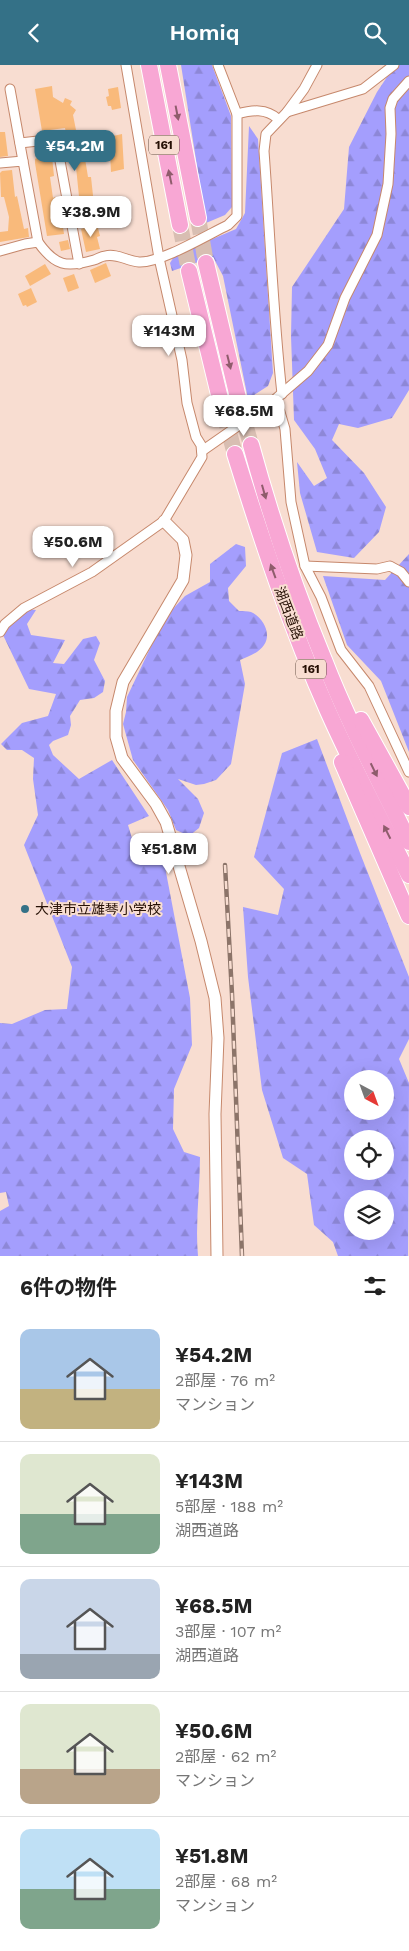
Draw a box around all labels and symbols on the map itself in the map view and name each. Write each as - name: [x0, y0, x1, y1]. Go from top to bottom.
- one-way arrow: [173, 105, 181, 121]
- pin: ¥54.2M: [34, 129, 116, 172]
- road number: 161: [149, 135, 179, 155]
- one-way arrow: [166, 170, 174, 185]
- pin: ¥38.9M: [50, 195, 132, 238]
- pin: ¥143M: [134, 315, 204, 357]
- one-way arrow: [225, 355, 233, 370]
- pin: ¥68.5M: [203, 395, 285, 437]
- one-way arrow: [260, 485, 268, 500]
- pin: ¥50.6M: [32, 525, 114, 568]
- one-way arrow: [269, 563, 277, 578]
- street label: 湖西道路: [271, 584, 307, 642]
- road number: 161: [296, 659, 326, 679]
- one-way arrow: [370, 763, 378, 777]
- one-way arrow: [383, 825, 391, 839]
- pin: ¥51.8M: [128, 833, 210, 875]
- place label: 大津市立雄琴小学校: [35, 901, 161, 917]
- marker: 大津市立雄琴小学校: [19, 903, 31, 915]
- north arrow: [344, 1070, 394, 1120]

